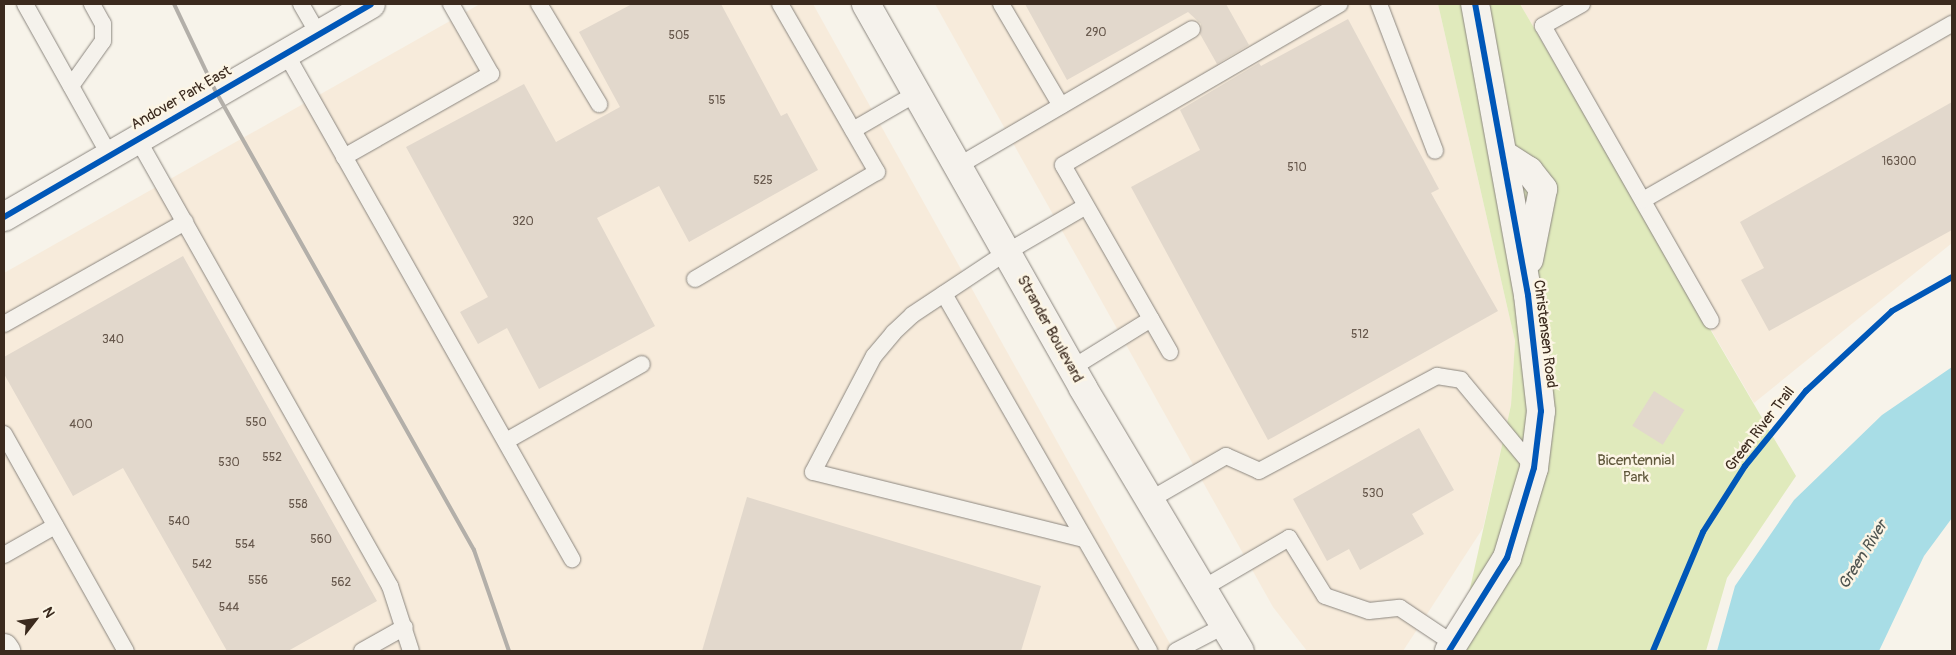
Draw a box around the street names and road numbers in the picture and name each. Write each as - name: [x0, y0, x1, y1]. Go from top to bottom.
- street label: Andover Park East: [128, 62, 234, 134]
- street label: Strander Boulevard: [1013, 272, 1087, 386]
- street label: Christensen Road: [1529, 279, 1561, 389]
- street label: Green River Trail: [1721, 383, 1799, 475]

